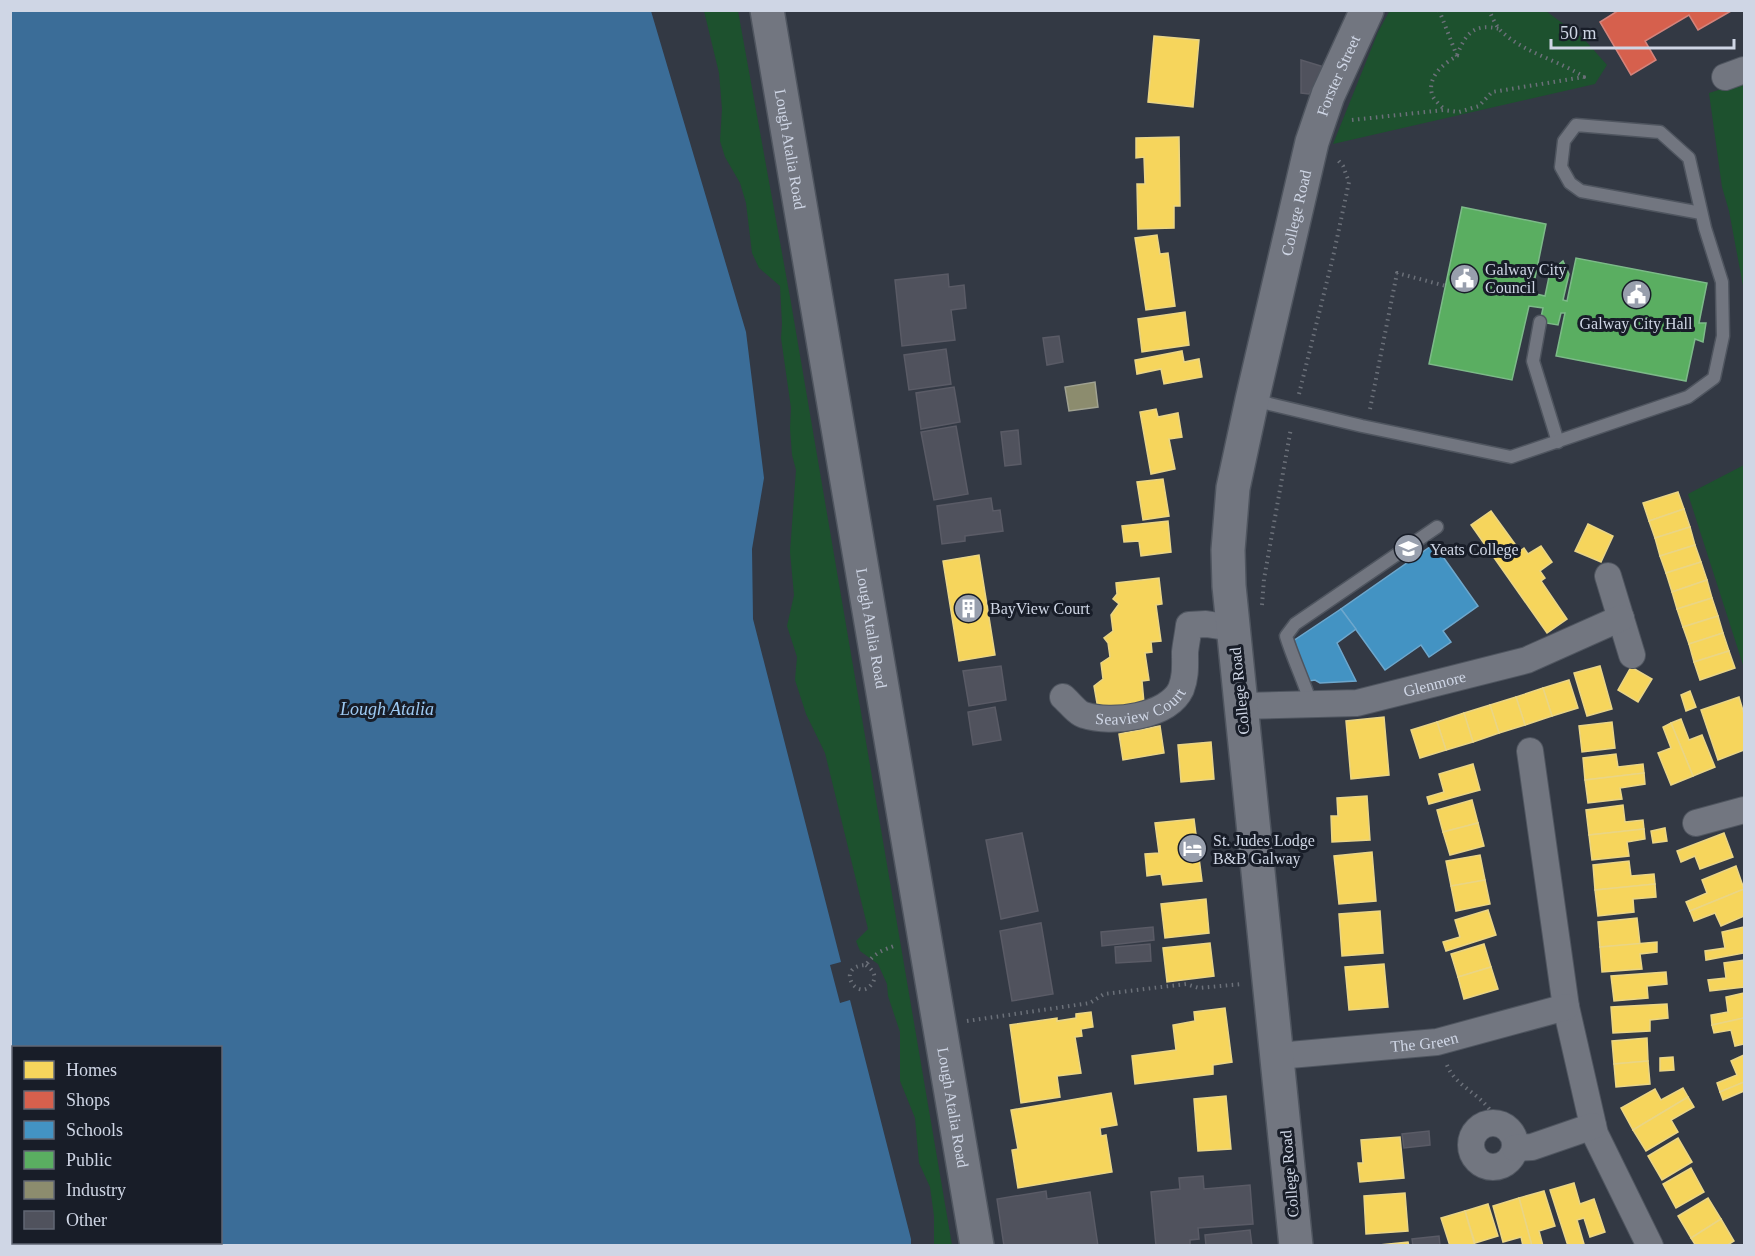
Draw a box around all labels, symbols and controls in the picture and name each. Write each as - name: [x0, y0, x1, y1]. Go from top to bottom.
- scale bar: [1551, 12, 1734, 50]
- text: 50 m: [1560, 23, 1597, 43]
- street label: Forster Street: [1313, 32, 1364, 118]
- street label: Lough Atalia Road: [772, 88, 809, 211]
- street label: College Road: [1278, 168, 1314, 257]
- place label: Galway City Council: [1485, 261, 1566, 296]
- public building icon: Galway City Council: [1448, 262, 1480, 294]
- public building icon: Galway City Hall: [1620, 279, 1652, 311]
- place label: Galway City Hall: [1580, 315, 1693, 333]
- school or university icon: Yeats College: [1393, 533, 1425, 565]
- place label: Yeats College: [1430, 541, 1519, 559]
- street label: Lough Atalia Road: [853, 567, 890, 690]
- building icon: BayView Court: [953, 592, 985, 624]
- place label: BayView Court: [990, 600, 1090, 618]
- street label: College Road: [1226, 646, 1254, 735]
- street label: Glenmore: [1402, 668, 1468, 700]
- street label: Seaview Court: [1094, 685, 1189, 728]
- water label: Lough Atalia: [339, 699, 434, 719]
- place label: St. Judes Lodge B&B Galway: [1213, 832, 1315, 868]
- hotel icon: St. Judes Lodge B&B Galway: [1176, 833, 1208, 865]
- street label: The Green: [1390, 1029, 1460, 1055]
- legend: [12, 1046, 222, 1244]
- street label: Lough Atalia Road: [934, 1046, 972, 1169]
- text: Homes: [66, 1060, 117, 1080]
- text: Shops: [66, 1090, 110, 1110]
- text: Schools: [66, 1120, 123, 1140]
- street label: College Road: [1277, 1130, 1303, 1218]
- text: Public: [66, 1150, 112, 1170]
- text: Industry: [66, 1180, 126, 1200]
- text: Other: [66, 1210, 107, 1230]

